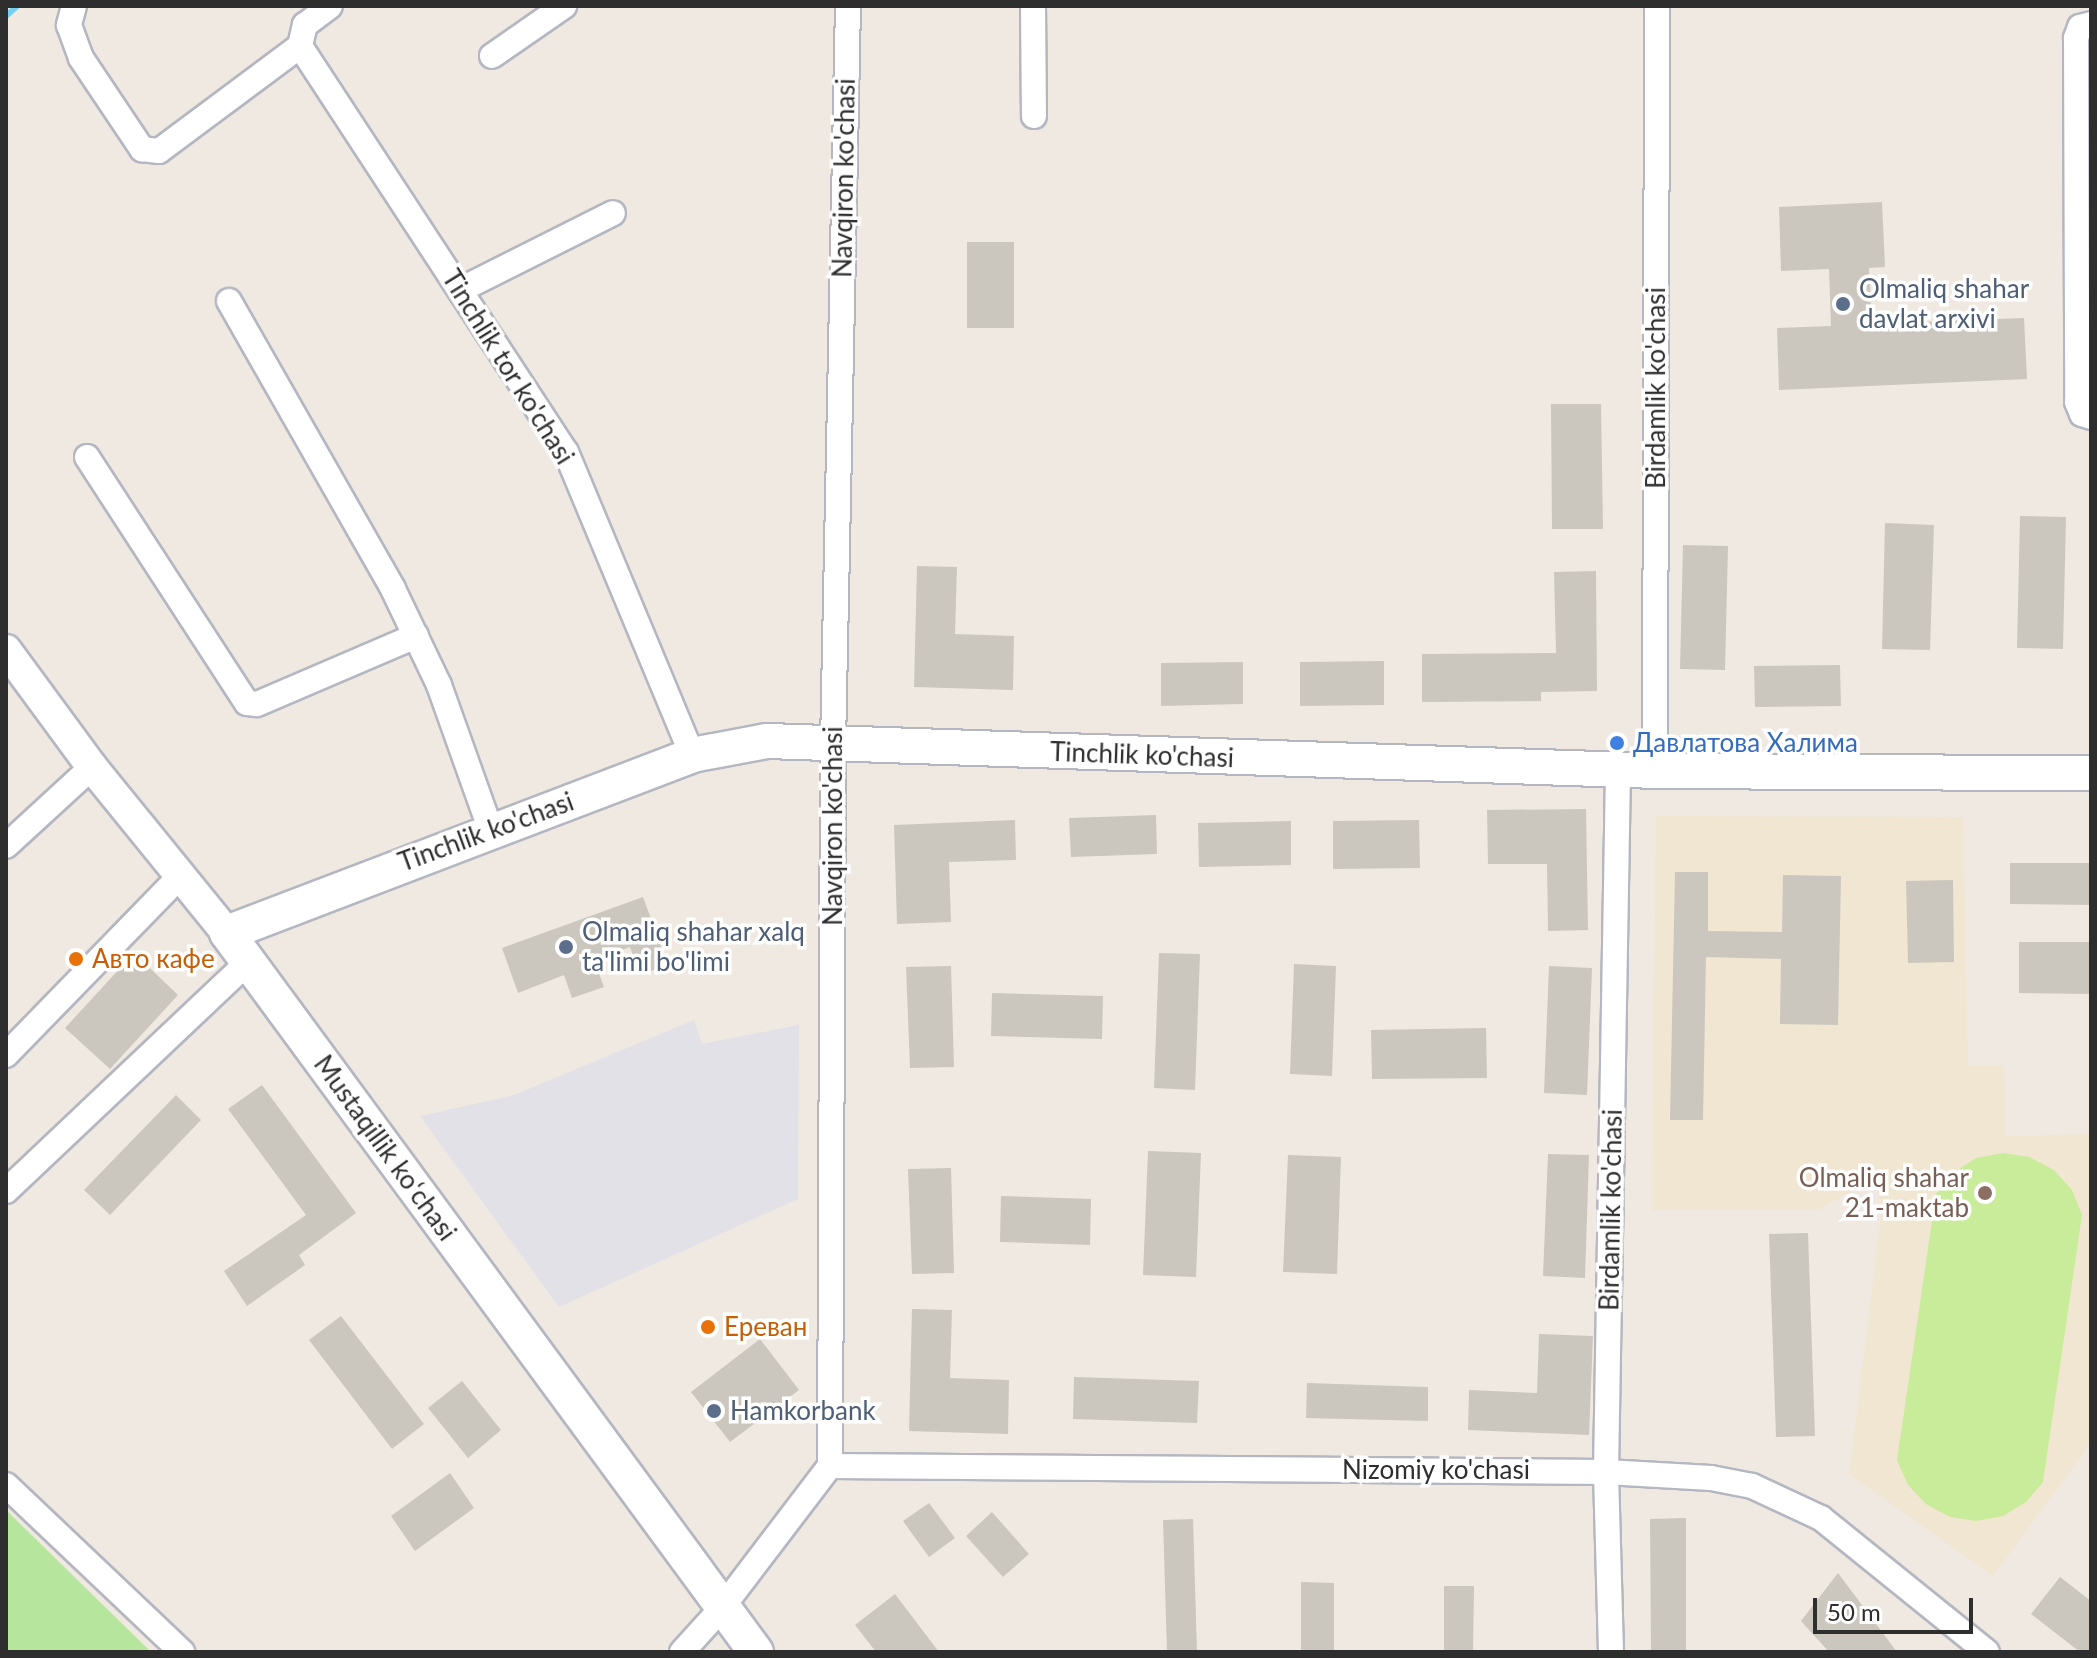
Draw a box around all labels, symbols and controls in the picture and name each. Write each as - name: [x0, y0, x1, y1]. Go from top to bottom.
- street label: Navqiron ko'chasi: [827, 78, 861, 278]
- street label: Tinchlik tor ko'chasi: [435, 264, 581, 470]
- place label: Olmaliq shahar davlat arxivi: [1859, 273, 2029, 334]
- street label: Birdamlik ko'chasi: [1640, 287, 1672, 489]
- marker: Olmaliq shahar davlat arxivi: [1834, 295, 1852, 313]
- street label: Navqiron ko'chasi: [817, 726, 849, 926]
- place label: Давлатова Халима: [1633, 727, 1858, 759]
- marker: Давлатова Халима: [1608, 734, 1626, 752]
- street label: Tinchlik ko'chasi: [1050, 736, 1234, 774]
- street label: Tinchlik ko'chasi: [394, 786, 578, 878]
- place label: Olmaliq shahar xalq ta'limi bo'limi: [582, 916, 805, 978]
- marker: Olmaliq shahar xalq ta'limi bo'limi: [557, 938, 575, 956]
- place label: Авто кафе: [92, 943, 215, 975]
- marker: Авто кафе: [67, 950, 85, 968]
- street label: Mustaqillik koʻchasi: [307, 1049, 463, 1247]
- street label: Birdamlik ko'chasi: [1594, 1109, 1628, 1311]
- place label: Olmaliq shahar 21-maktab: [1799, 1162, 1969, 1224]
- marker: Olmaliq shahar 21-maktab: [1976, 1184, 1994, 1202]
- place label: Ереван: [724, 1311, 807, 1343]
- marker: Ереван: [699, 1318, 717, 1336]
- place label: Hamkorbank: [730, 1395, 876, 1427]
- marker: Hamkorbank: [705, 1402, 723, 1420]
- street label: Nizomiy ko'chasi: [1342, 1454, 1530, 1486]
- scale bar: [1817, 1582, 1977, 1632]
- text: 50 m: [1827, 1597, 1881, 1626]

